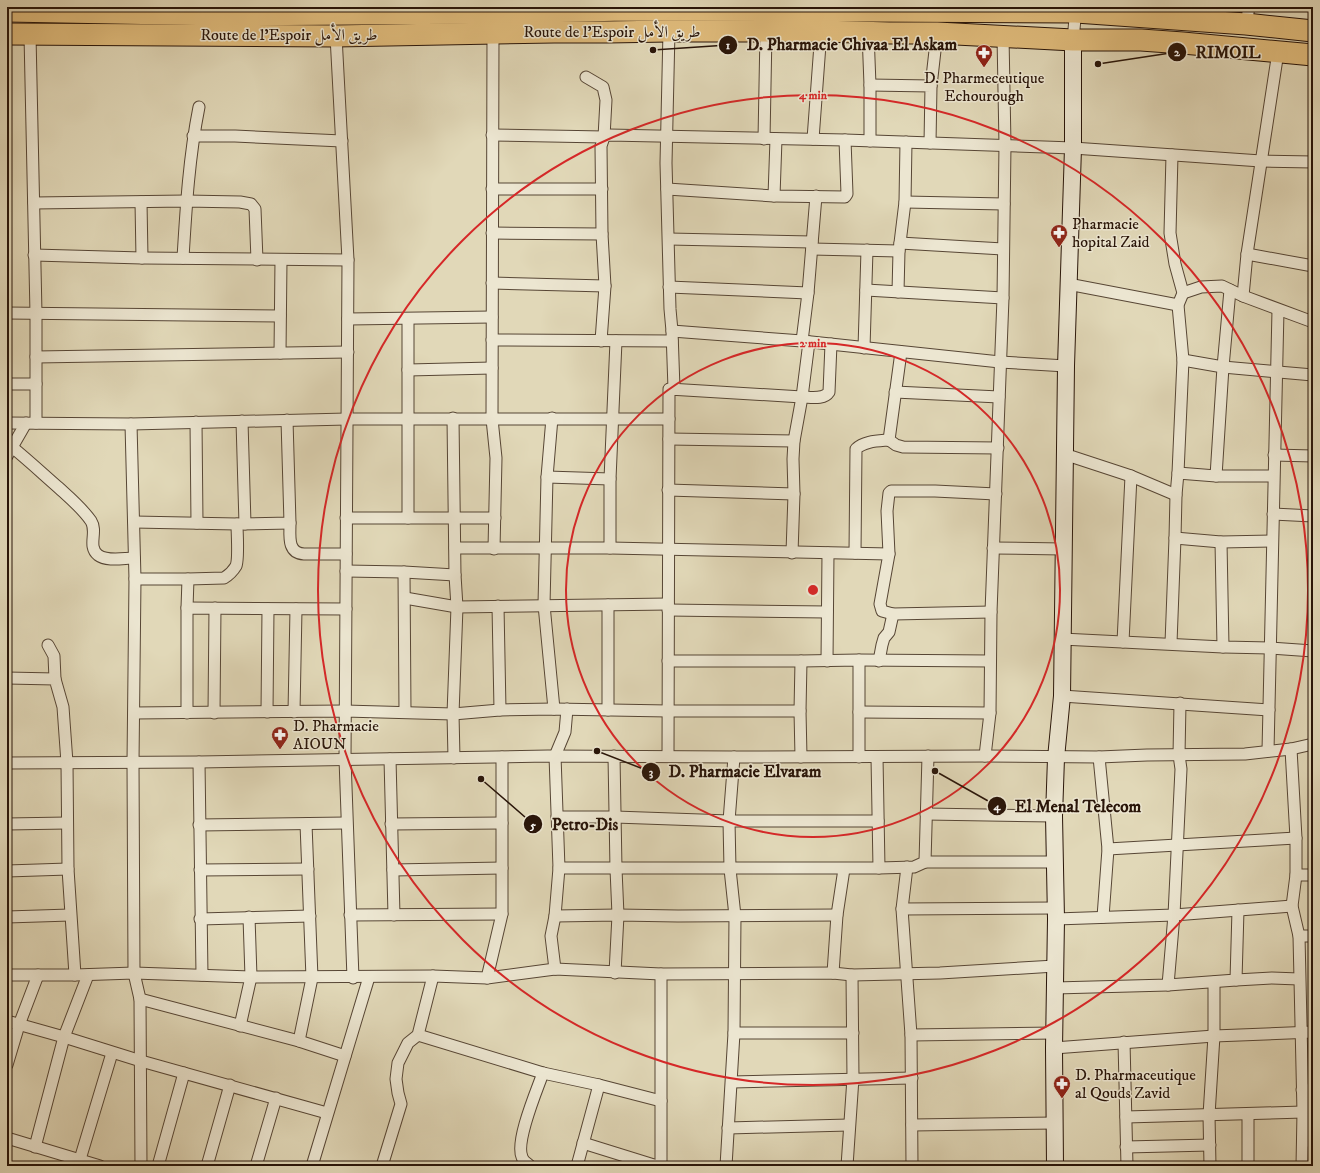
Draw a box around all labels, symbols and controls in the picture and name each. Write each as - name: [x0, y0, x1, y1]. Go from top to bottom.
- street label: Route de l’Espoir طريق الأمل: [523, 20, 701, 43]
- street label: Route de l’Espoir طريق الأمل: [200, 23, 378, 46]
- callout: D. Pharmacie Chivaa El Askam: [718, 30, 965, 59]
- text: D. Pharmacie Chivaa El Askam: [747, 34, 958, 56]
- callout: RIMOIL: [1167, 37, 1268, 66]
- text: 1: [726, 38, 731, 53]
- text: RIMOIL: [1196, 42, 1261, 64]
- pharmacy icon: D. Pharmeceutique Echourough: [974, 43, 994, 68]
- text: 2: [1174, 45, 1181, 60]
- place label: D. Pharmeceutique Echourough: [924, 68, 1045, 106]
- text: 4 min: [798, 88, 828, 103]
- place label: Pharmacie hopital Zaid: [1072, 214, 1150, 252]
- pharmacy icon: Pharmacie hopital Zaid: [1049, 223, 1069, 248]
- text: 2 min: [800, 336, 827, 351]
- centre of rings: [806, 583, 820, 597]
- place label: D. Pharmacie AIOUN: [293, 716, 379, 754]
- pharmacy icon: D. Pharmacie AIOUN: [270, 725, 290, 750]
- callout: D. Pharmacie Elvaram: [641, 757, 830, 786]
- text: D. Pharmacie Elvaram: [669, 761, 822, 783]
- text: 3: [649, 765, 654, 780]
- callout: El Menal Telecom: [987, 791, 1150, 820]
- text: El Menal Telecom: [1015, 796, 1142, 818]
- text: 4: [993, 799, 1002, 814]
- callout: Petro-Dis: [523, 810, 626, 839]
- text: Petro-Dis: [552, 814, 618, 836]
- text: 5: [529, 818, 536, 833]
- place label: D. Pharmaceutique al Qouds Zavid: [1075, 1065, 1196, 1103]
- pharmacy icon: D. Pharmaceutique al Qouds Zavid: [1052, 1074, 1072, 1099]

